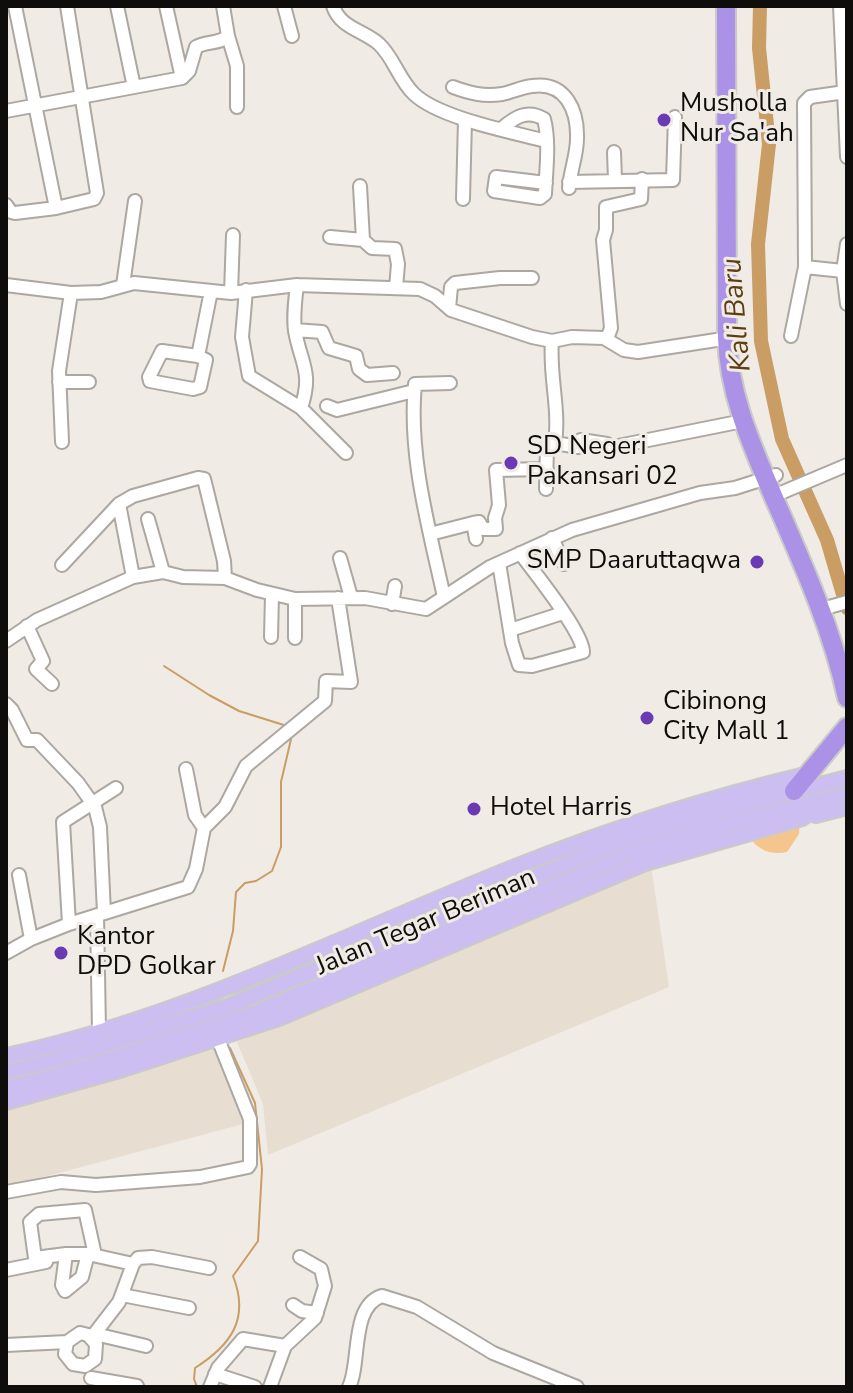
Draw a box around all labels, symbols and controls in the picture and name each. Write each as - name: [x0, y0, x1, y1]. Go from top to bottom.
- place label: Musholla Nur Sa'ah: [680, 89, 794, 150]
- marker: Musholla Nur Sa'ah: [655, 111, 673, 129]
- water label: Kali Baru: [716, 257, 760, 373]
- place label: SD Negeri Pakansari 02: [527, 432, 678, 494]
- marker: SD Negeri Pakansari 02: [502, 454, 520, 472]
- place label: SMP Daaruttaqwa: [527, 546, 741, 578]
- marker: SMP Daaruttaqwa: [748, 553, 766, 571]
- place label: Cibinong City Mall 1: [663, 687, 790, 748]
- marker: Cibinong City Mall 1: [638, 709, 656, 727]
- place label: Hotel Harris: [490, 793, 632, 825]
- marker: Hotel Harris: [465, 800, 483, 818]
- street label: Jalan Tegar Beriman: [312, 863, 540, 983]
- place label: Kantor DPD Golkar: [77, 922, 216, 984]
- marker: Kantor DPD Golkar: [52, 944, 70, 962]

